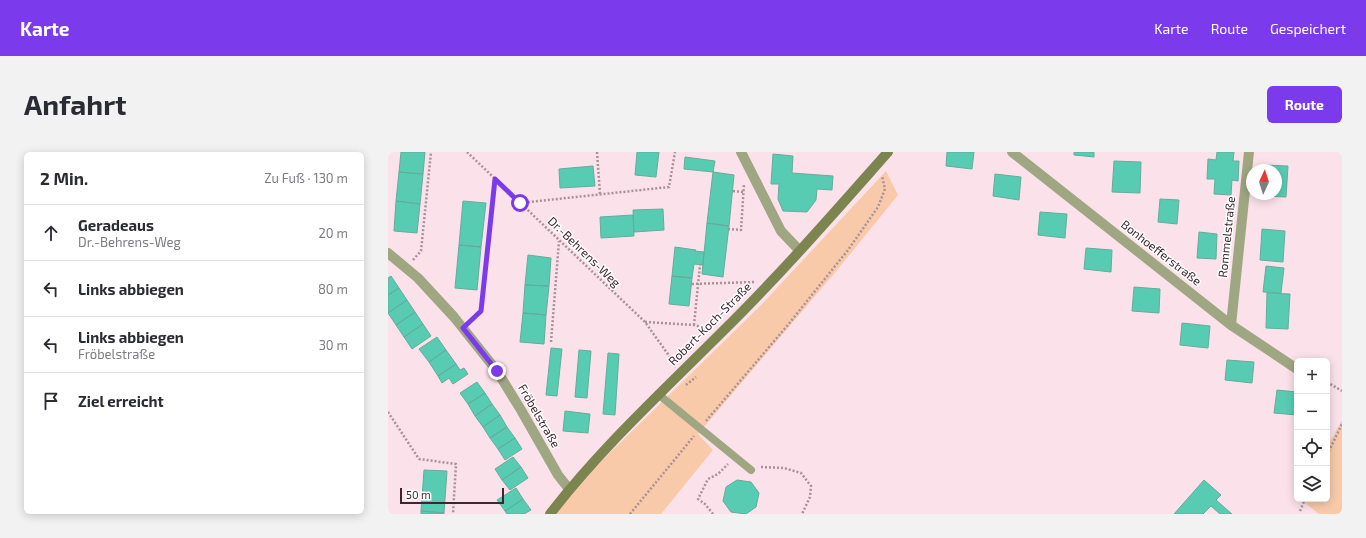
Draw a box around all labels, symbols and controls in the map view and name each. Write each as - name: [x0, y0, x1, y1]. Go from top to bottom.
- text: Karte: [20, 17, 70, 40]
- text: Karte: [1154, 20, 1189, 37]
- text: Route: [1211, 20, 1248, 37]
- text: Gespeichert: [1270, 20, 1346, 37]
- button: Route: [1267, 86, 1342, 123]
- text: Anfahrt: [24, 87, 127, 121]
- north arrow: [1246, 164, 1282, 200]
- text: 2 Min.: [40, 168, 88, 188]
- text: Zu Fuß · 130 m: [264, 170, 348, 186]
- route start: [511, 194, 529, 212]
- street label: Rommelstraße: [1215, 195, 1237, 278]
- street label: Dr.-Behrens-Weg: [546, 213, 624, 289]
- text: Geradeaus: [78, 216, 154, 234]
- street label: Bonhoefferstraße: [1119, 217, 1204, 288]
- icon: ahead: [40, 222, 62, 244]
- text: 20 m: [319, 225, 348, 241]
- text: Dr.-Behrens-Weg: [78, 234, 181, 250]
- icon: left: [40, 278, 62, 300]
- street label: Robert-Koch-Straße: [665, 279, 754, 368]
- text: Links abbiegen: [78, 280, 184, 298]
- text: 80 m: [318, 281, 348, 297]
- text: Links abbiegen: [78, 328, 184, 346]
- icon: left: [40, 334, 62, 356]
- text: 30 m: [319, 337, 348, 353]
- text: Fröbelstraße: [78, 346, 155, 362]
- map controls: [1294, 358, 1330, 502]
- button: +: [1294, 358, 1330, 394]
- route end: [488, 362, 506, 380]
- street label: Fröbelstraße: [516, 381, 564, 450]
- icon: arrive: [40, 390, 62, 412]
- text: Ziel erreicht: [78, 392, 164, 410]
- button: −: [1294, 394, 1330, 430]
- button: locate: [1294, 430, 1330, 466]
- button: layers: [1294, 466, 1330, 502]
- scale bar: [400, 486, 504, 505]
- text: 50 m: [406, 488, 431, 501]

